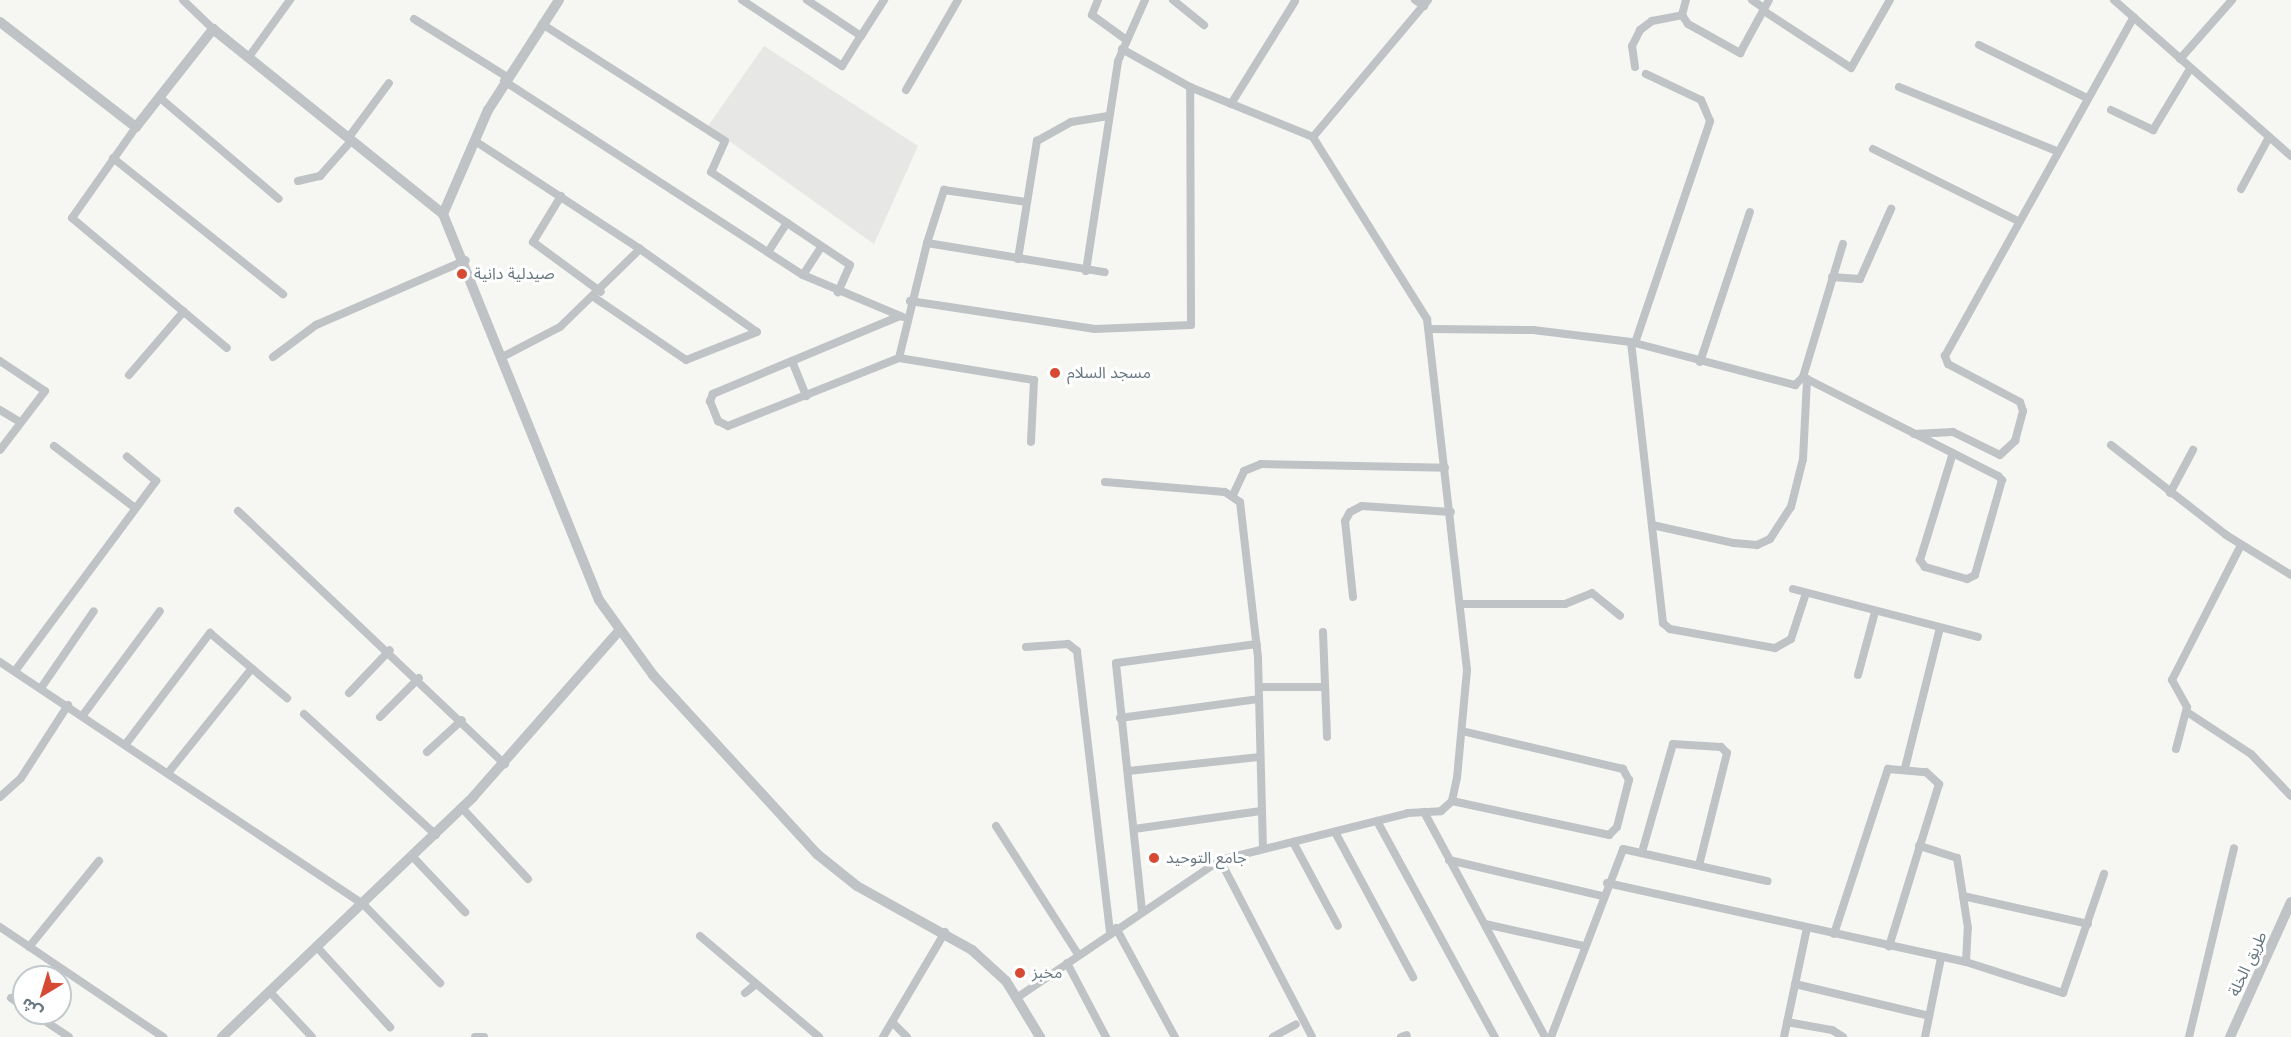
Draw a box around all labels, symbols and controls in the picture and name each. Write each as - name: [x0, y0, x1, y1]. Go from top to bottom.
- place label: صيدلية دانية: [474, 264, 555, 284]
- marker: صيدلية دانية: [455, 267, 469, 281]
- place label: مسجد السلام: [1067, 363, 1151, 383]
- marker: مسجد السلام: [1048, 366, 1062, 380]
- place label: جامع التوحيد: [1166, 848, 1247, 868]
- marker: جامع التوحيد: [1147, 851, 1161, 865]
- street label: طريق الخلة: [2225, 928, 2271, 1000]
- place label: مخبز: [1032, 963, 1062, 983]
- north arrow: [12, 965, 72, 1025]
- marker: مخبز: [1013, 966, 1027, 980]
- text: ش: [17, 993, 47, 1023]

